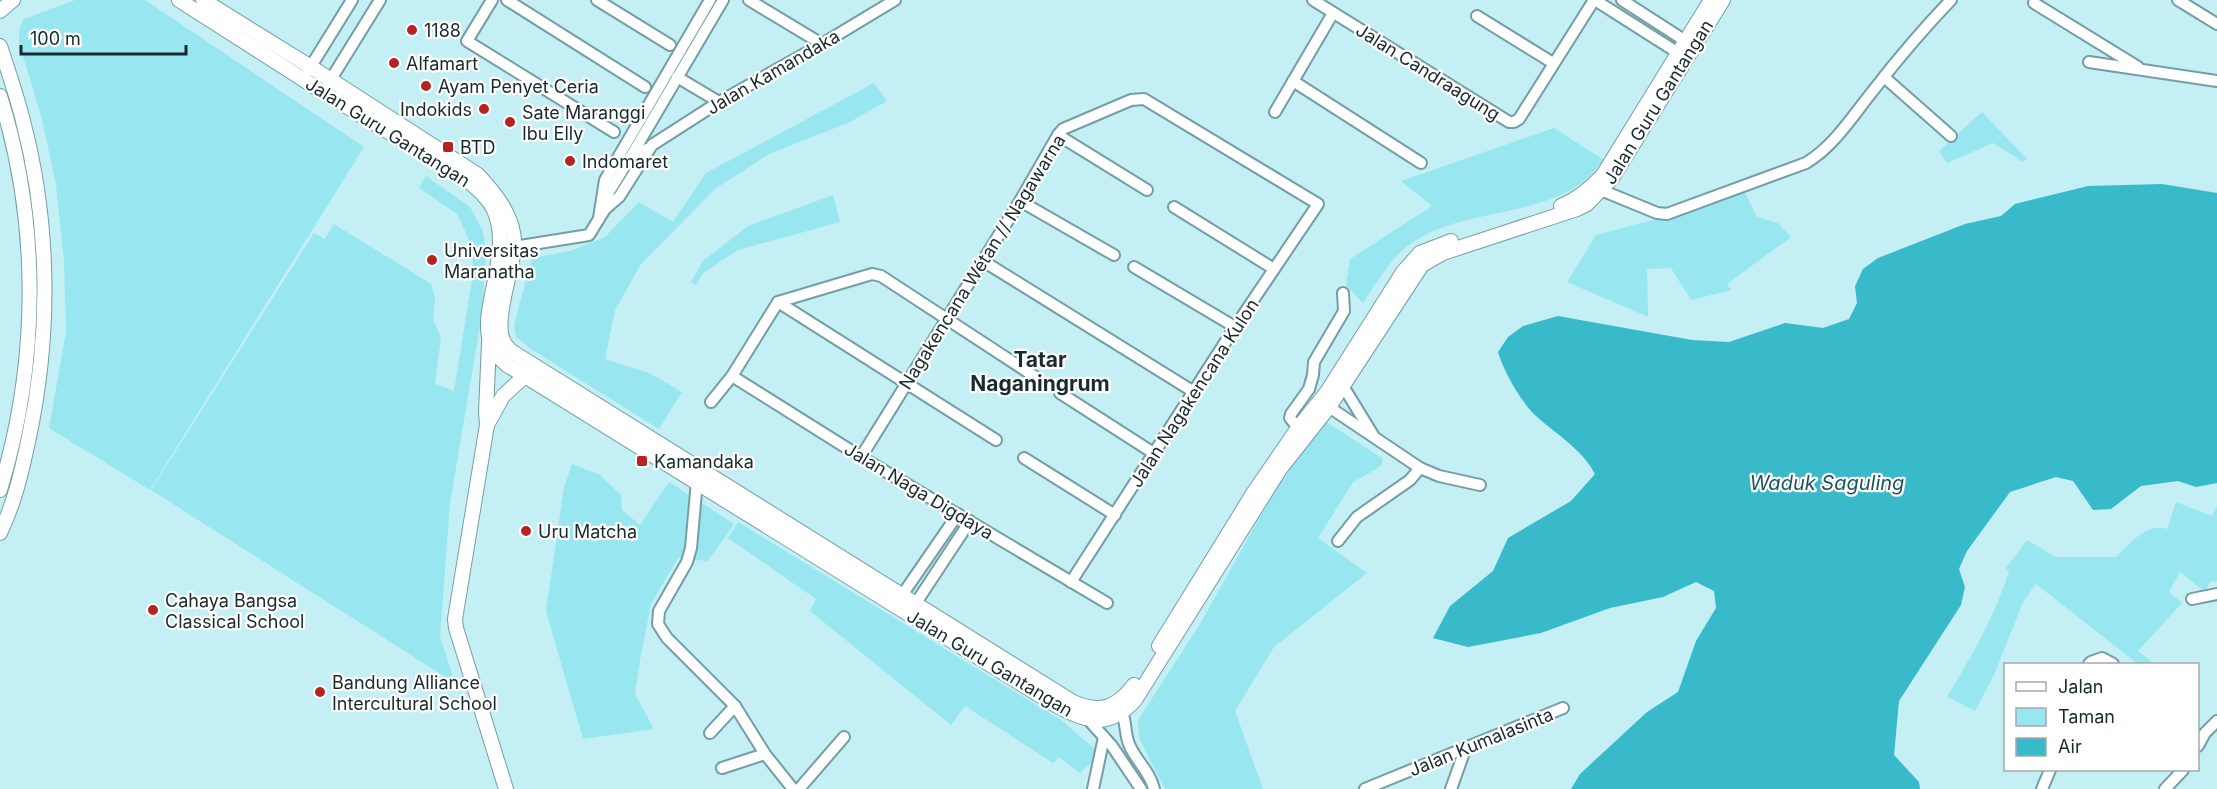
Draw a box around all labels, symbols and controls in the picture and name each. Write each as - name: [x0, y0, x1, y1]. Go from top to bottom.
- street label: Jalan Guru Gantangan: [1599, 16, 1717, 188]
- scale bar: [21, 18, 186, 56]
- street label: Jalan Candraagung: [1352, 19, 1504, 125]
- place label: 1188: [424, 20, 461, 41]
- marker: 1188: [405, 23, 419, 37]
- street label: Jalan Kamandaka: [703, 25, 843, 119]
- text: 100 m: [30, 28, 81, 49]
- place label: Alfamart: [406, 53, 478, 74]
- marker: Alfamart: [387, 56, 401, 70]
- street label: Jalan Guru Gantangan: [302, 73, 474, 191]
- place label: Ayam Penyet Ceria: [438, 76, 599, 97]
- marker: Ayam Penyet Ceria: [419, 79, 433, 93]
- place label: Indokids: [400, 99, 472, 120]
- marker: Indokids: [477, 102, 491, 116]
- place label: Sate Maranggi Ibu Elly: [522, 102, 645, 144]
- marker: Sate Maranggi Ibu Elly: [503, 115, 517, 129]
- street label: Nagakencana Wétan // Nagawarna: [895, 131, 1069, 393]
- place label: BTD: [460, 137, 495, 158]
- marker: BTD: [441, 140, 455, 154]
- place label: Indomaret: [582, 151, 668, 172]
- marker: Indomaret: [563, 154, 577, 168]
- place label: Universitas Maranatha: [444, 240, 539, 282]
- marker: Universitas Maranatha: [425, 253, 439, 267]
- street label: Jalan Nagakencana Kulon: [1125, 295, 1263, 491]
- district label: Tatar Naganingrum: [970, 347, 1110, 396]
- street label: Jalan Naga Digdaya: [841, 438, 997, 544]
- place label: Kamandaka: [654, 451, 754, 472]
- marker: Kamandaka: [635, 454, 649, 468]
- water label: Waduk Saguling: [1750, 471, 1904, 495]
- place label: Uru Matcha: [538, 521, 637, 542]
- marker: Uru Matcha: [519, 524, 533, 538]
- place label: Cahaya Bangsa Classical School: [165, 590, 304, 632]
- marker: Cahaya Bangsa Classical School: [146, 603, 160, 617]
- street label: Jalan Guru Gantangan: [903, 605, 1077, 721]
- legend: [2004, 663, 2199, 771]
- place label: Bandung Alliance Intercultural School: [332, 672, 497, 714]
- text: Jalan: [2058, 676, 2103, 697]
- marker: Bandung Alliance Intercultural School: [313, 685, 327, 699]
- street label: Jalan Kumalasinta: [1406, 703, 1556, 781]
- text: Taman: [2058, 706, 2115, 727]
- text: Air: [2058, 736, 2082, 757]

